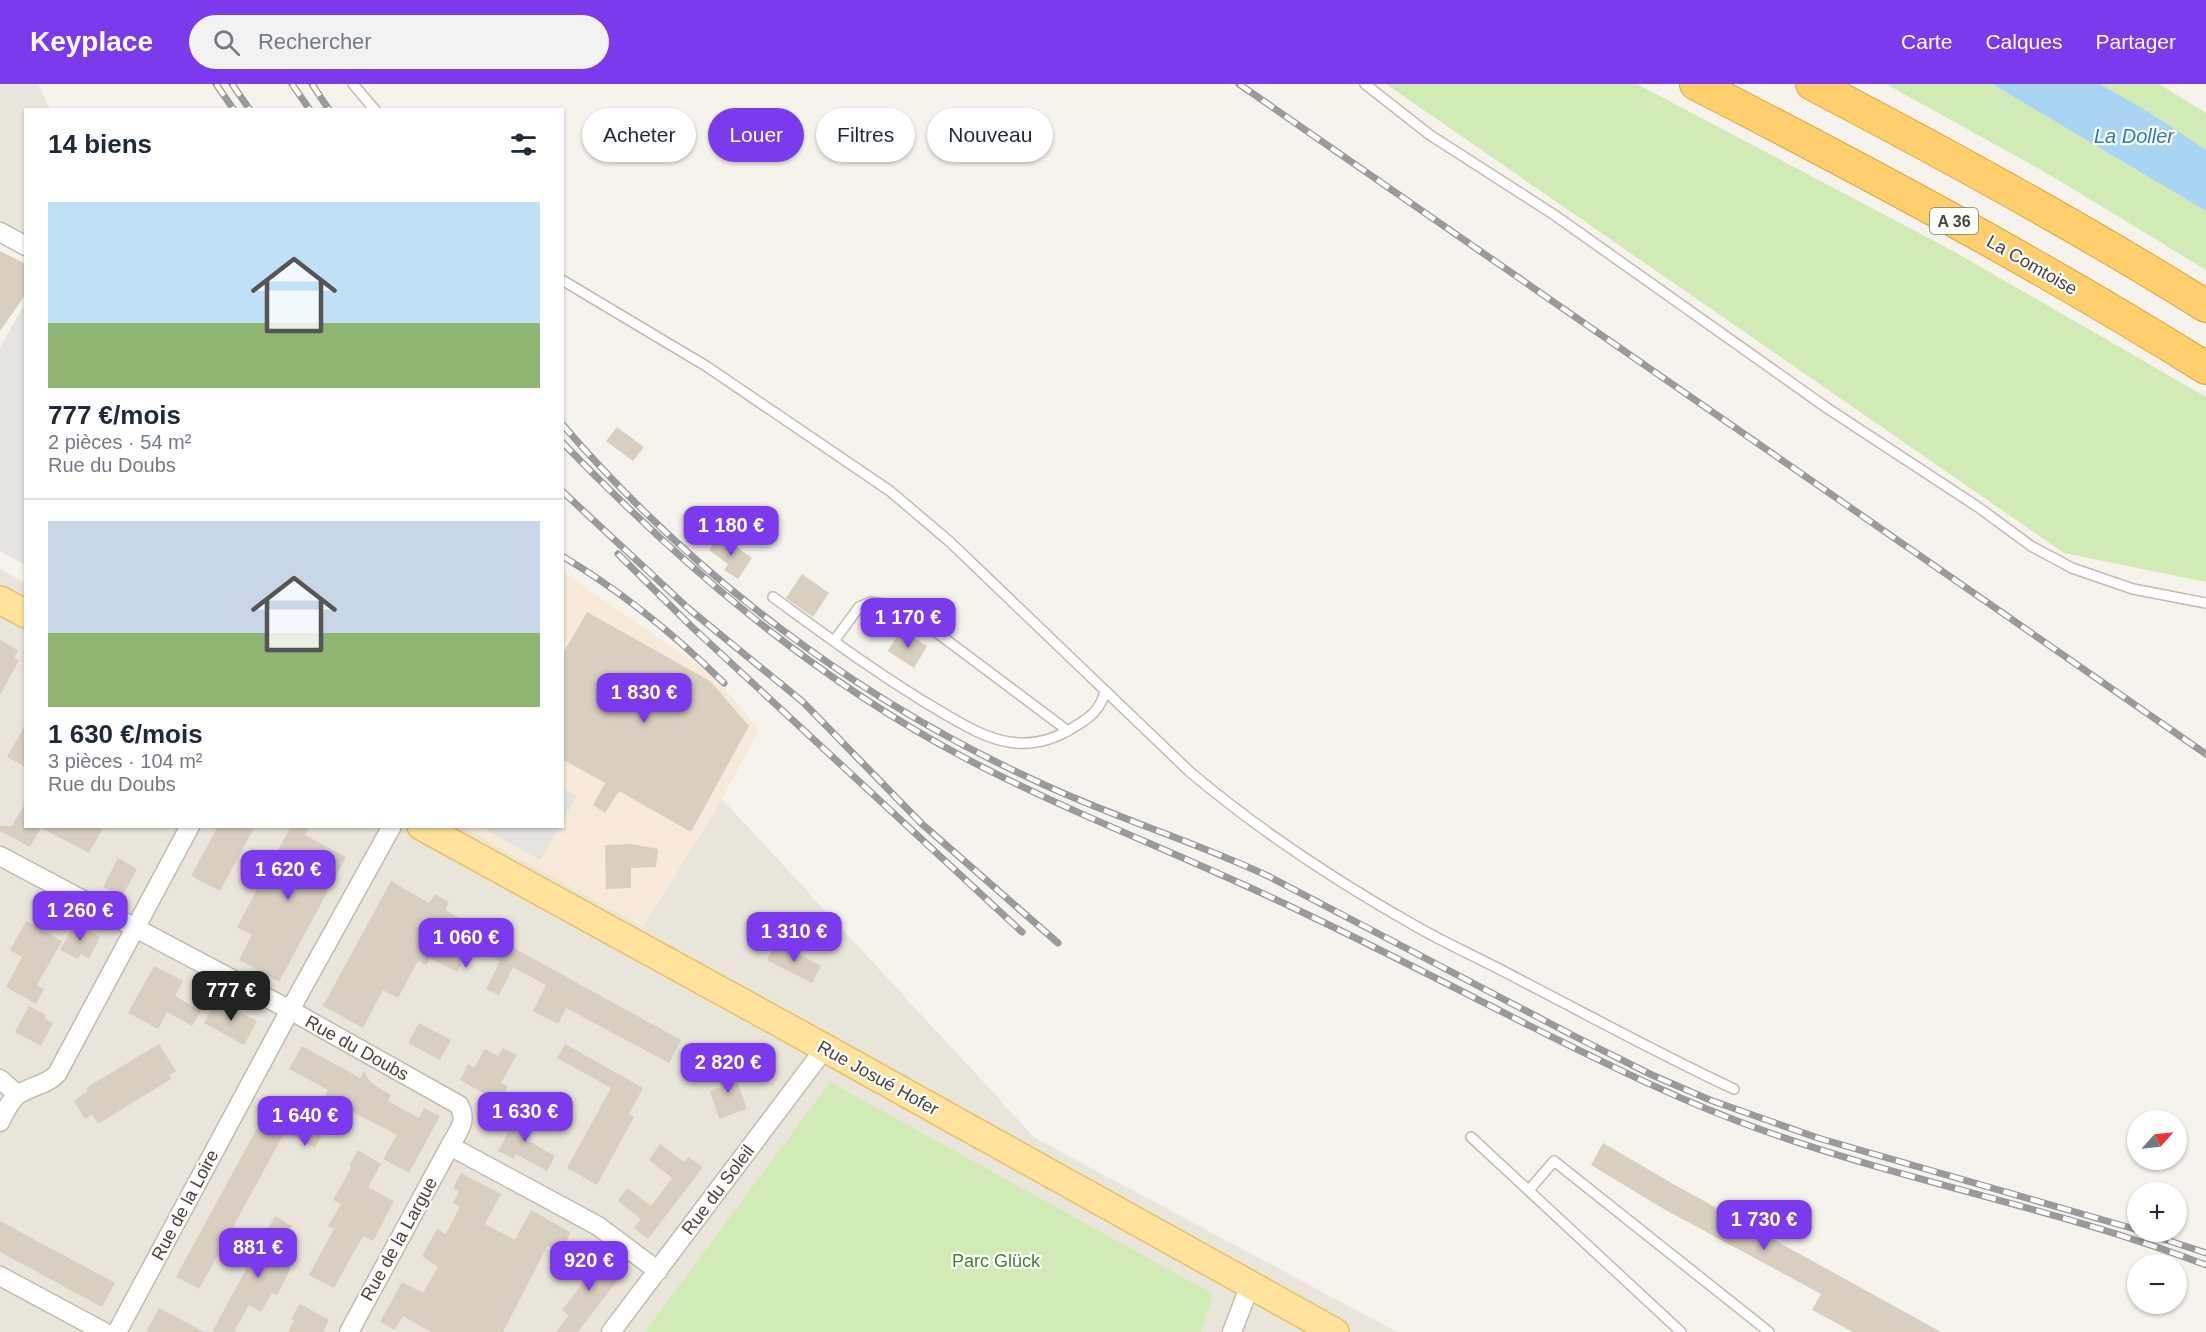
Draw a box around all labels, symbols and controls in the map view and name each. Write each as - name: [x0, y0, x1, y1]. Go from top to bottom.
- search box: [189, 15, 609, 69]
- text: Keyplace: [30, 26, 153, 57]
- icon: search: [210, 26, 243, 59]
- text: Rechercher: [258, 29, 372, 54]
- text: Carte: [1901, 30, 1952, 53]
- text: Calques: [1985, 30, 2062, 53]
- text: Partager: [2095, 30, 2176, 53]
- chip: Acheter: [582, 108, 696, 162]
- chip: Louer: [708, 108, 804, 162]
- chip: Filtres: [816, 108, 915, 162]
- chip: Nouveau: [927, 108, 1053, 162]
- water label: La Doller: [2094, 125, 2175, 147]
- icon: filters: [507, 128, 540, 161]
- text: 14 biens: [48, 129, 152, 159]
- road number: A 36: [1930, 208, 1978, 234]
- street label: La Comtoise: [1983, 231, 2081, 299]
- icon: home: [240, 241, 348, 349]
- text: 777 €/mois: [48, 400, 181, 430]
- text: 2 pièces · 54 m²: [48, 431, 191, 453]
- text: Rue du Doubs: [48, 454, 176, 476]
- pin: 1 180 €: [676, 506, 786, 557]
- text: 1 180 €: [698, 514, 764, 536]
- icon: home: [240, 560, 348, 668]
- pin: 1 170 €: [853, 598, 963, 649]
- text: 1 170 €: [875, 606, 941, 628]
- pin: 1 830 €: [589, 673, 699, 724]
- text: 1 830 €: [611, 681, 677, 703]
- text: 1 630 €/mois: [48, 719, 203, 749]
- text: 3 pièces · 104 m²: [48, 750, 203, 772]
- text: Rue du Doubs: [48, 773, 176, 795]
- pin: 1 620 €: [233, 850, 343, 901]
- text: 1 620 €: [255, 858, 321, 880]
- pin: 1 260 €: [25, 891, 135, 942]
- text: 1 260 €: [47, 899, 113, 921]
- pin: 1 310 €: [739, 912, 849, 963]
- pin: 1 060 €: [411, 918, 521, 969]
- text: 1 310 €: [761, 920, 827, 942]
- text: 1 060 €: [433, 926, 499, 948]
- pin: 777 €: [189, 971, 273, 1022]
- text: 777 €: [206, 979, 256, 1001]
- street label: Rue du Doubs: [302, 1011, 412, 1085]
- street label: Rue Josué Hofer: [814, 1037, 942, 1119]
- pin: 2 820 €: [673, 1043, 783, 1094]
- text: 2 820 €: [695, 1051, 761, 1073]
- pin: 1 630 €: [470, 1092, 580, 1143]
- pin: 1 640 €: [250, 1096, 360, 1147]
- text: 1 630 €: [492, 1100, 558, 1122]
- text: 1 640 €: [272, 1104, 338, 1126]
- north arrow: [2127, 1110, 2187, 1170]
- map controls: [2127, 1110, 2187, 1314]
- street label: Rue du Soleil: [678, 1141, 758, 1239]
- street label: Rue de la Loire: [148, 1146, 222, 1264]
- street label: Rue de la Largue: [357, 1174, 441, 1304]
- button: +: [2127, 1182, 2187, 1242]
- pin: 1 730 €: [1709, 1200, 1819, 1251]
- text: 1 730 €: [1731, 1208, 1797, 1230]
- pin: 881 €: [216, 1228, 300, 1279]
- text: 881 €: [233, 1236, 283, 1258]
- pin: 920 €: [547, 1241, 631, 1292]
- text: 920 €: [564, 1249, 614, 1271]
- park label: Parc Glück: [952, 1251, 1041, 1271]
- button: −: [2127, 1254, 2187, 1314]

